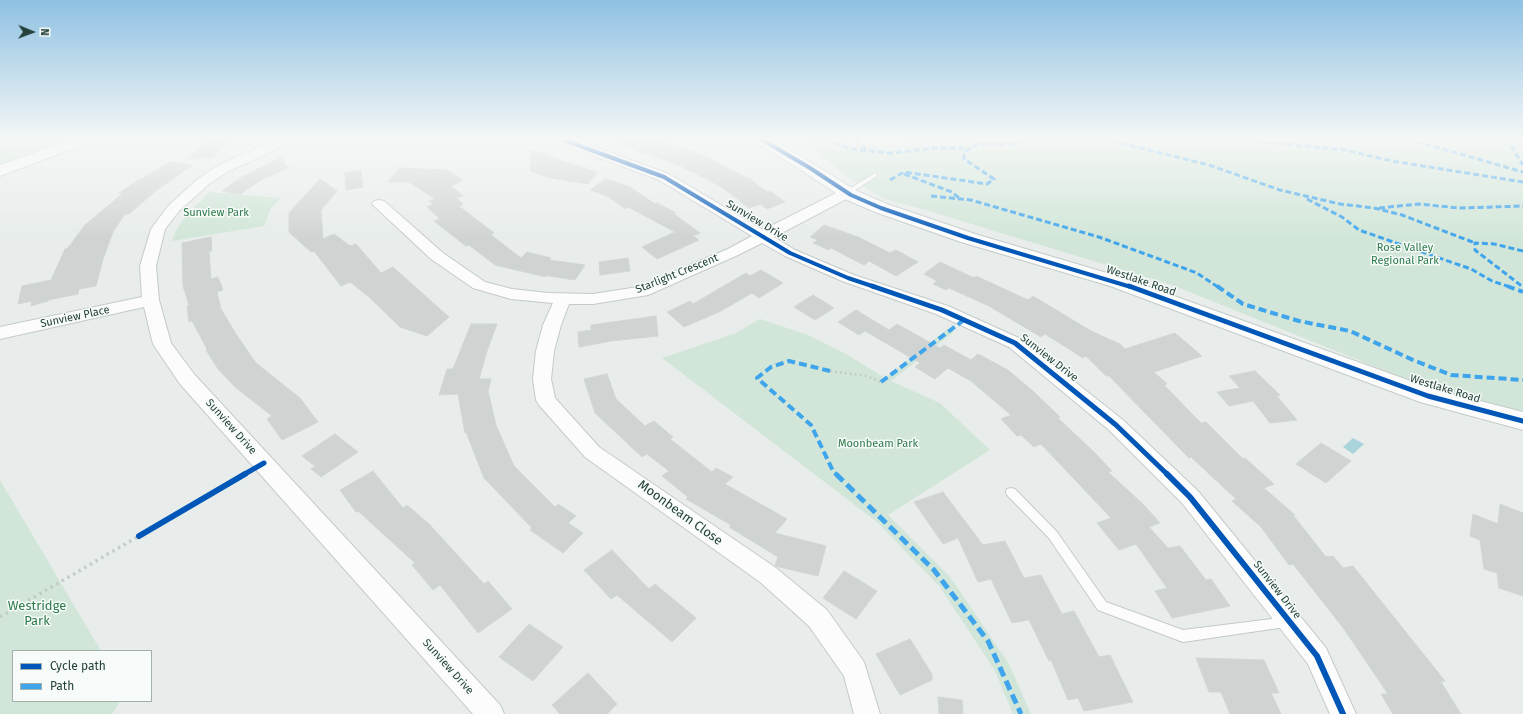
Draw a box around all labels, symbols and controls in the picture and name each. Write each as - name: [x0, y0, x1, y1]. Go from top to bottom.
- north arrow: [12, 12, 52, 52]
- text: N: [38, 28, 51, 36]
- street label: Sunview Drive: [724, 197, 790, 245]
- park label: Sunview Park: [183, 206, 249, 220]
- park label: Rose Valley Regional Park: [1371, 241, 1439, 267]
- street label: Starlight Crescent: [634, 251, 720, 297]
- street label: Westlake Road: [1104, 263, 1178, 299]
- street label: Sunview Place: [39, 303, 111, 331]
- street label: Sunview Drive: [1017, 331, 1081, 385]
- street label: Westlake Road: [1408, 372, 1482, 406]
- street label: Sunview Drive: [203, 397, 259, 457]
- park label: Moonbeam Park: [838, 437, 918, 451]
- street label: Moonbeam Close: [635, 477, 725, 549]
- street label: Sunview Drive: [1250, 558, 1304, 622]
- park label: Westridge Park: [8, 598, 66, 629]
- street label: Sunview Drive: [420, 637, 476, 697]
- legend: [12, 650, 152, 702]
- text: Cycle path: [50, 659, 106, 673]
- text: Path: [50, 679, 74, 693]

